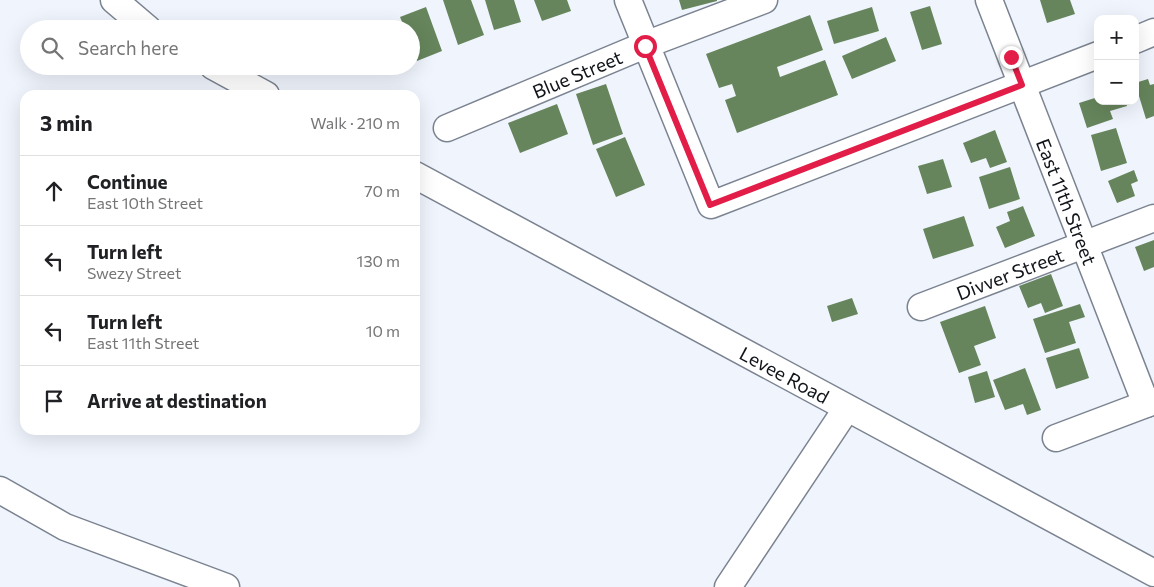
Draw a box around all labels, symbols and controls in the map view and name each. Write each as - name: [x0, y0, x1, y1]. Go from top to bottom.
- map controls: [1094, 15, 1139, 105]
- button: +: [1094, 15, 1139, 60]
- search box: [20, 20, 420, 75]
- icon: search: [38, 34, 66, 62]
- route start: [634, 35, 657, 58]
- text: Search here: [78, 36, 178, 59]
- street label: Blue Street: [529, 44, 626, 102]
- route end: [1000, 46, 1023, 69]
- button: −: [1094, 60, 1139, 105]
- text: 3 min: [40, 110, 93, 135]
- text: Walk · 210 m: [310, 113, 400, 132]
- street label: East 11th Street: [1032, 135, 1102, 268]
- text: Continue: [87, 170, 167, 193]
- icon: ahead: [40, 177, 68, 205]
- text: 70 m: [364, 181, 400, 200]
- text: East 10th Street: [87, 193, 203, 212]
- text: Turn left: [87, 240, 162, 263]
- street label: Divver Street: [953, 242, 1067, 304]
- icon: left: [40, 247, 68, 275]
- text: 130 m: [357, 251, 400, 270]
- text: Swezy Street: [87, 263, 182, 282]
- text: Turn left: [87, 310, 162, 333]
- icon: left: [40, 317, 68, 345]
- text: 10 m: [366, 321, 400, 340]
- text: East 11th Street: [87, 333, 199, 352]
- street label: Levee Road: [736, 341, 833, 408]
- icon: arrive: [40, 387, 68, 415]
- text: Arrive at destination: [87, 389, 267, 412]

